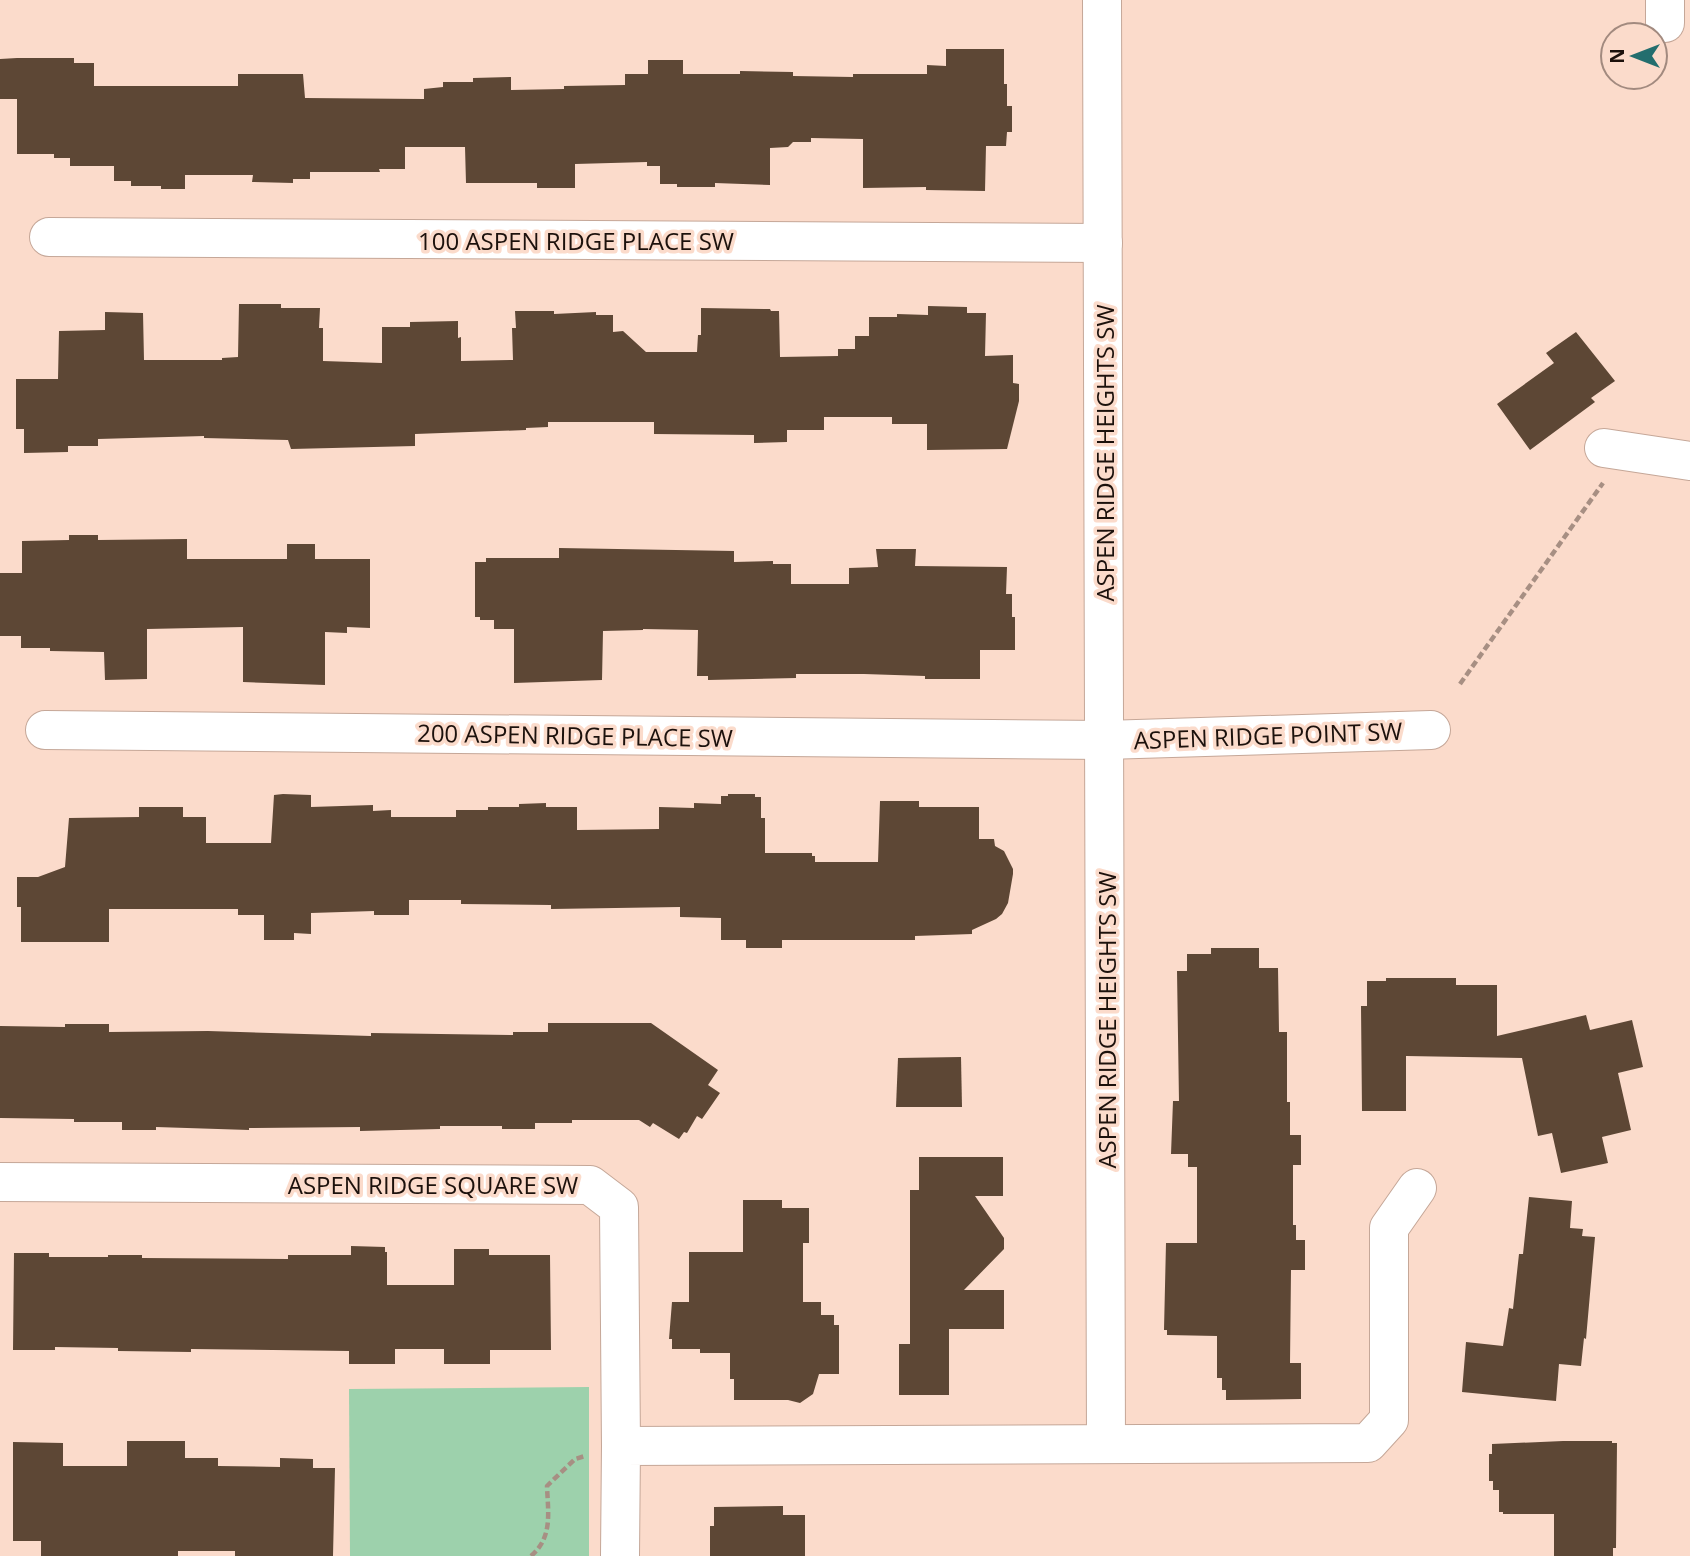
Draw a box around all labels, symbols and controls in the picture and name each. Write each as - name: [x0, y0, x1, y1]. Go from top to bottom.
- north arrow: [1599, 21, 1669, 91]
- text: N: [1604, 48, 1630, 64]
- street label: 100 ASPEN RIDGE PLACE SW: [418, 224, 734, 257]
- street label: ASPEN RIDGE HEIGHTS SW: [1088, 304, 1121, 602]
- street label: ASPEN RIDGE POINT SW: [1133, 714, 1403, 756]
- street label: 200 ASPEN RIDGE PLACE SW: [417, 716, 733, 754]
- street label: ASPEN RIDGE HEIGHTS SW: [1090, 871, 1123, 1169]
- street label: ASPEN RIDGE SQUARE SW: [288, 1168, 578, 1201]

